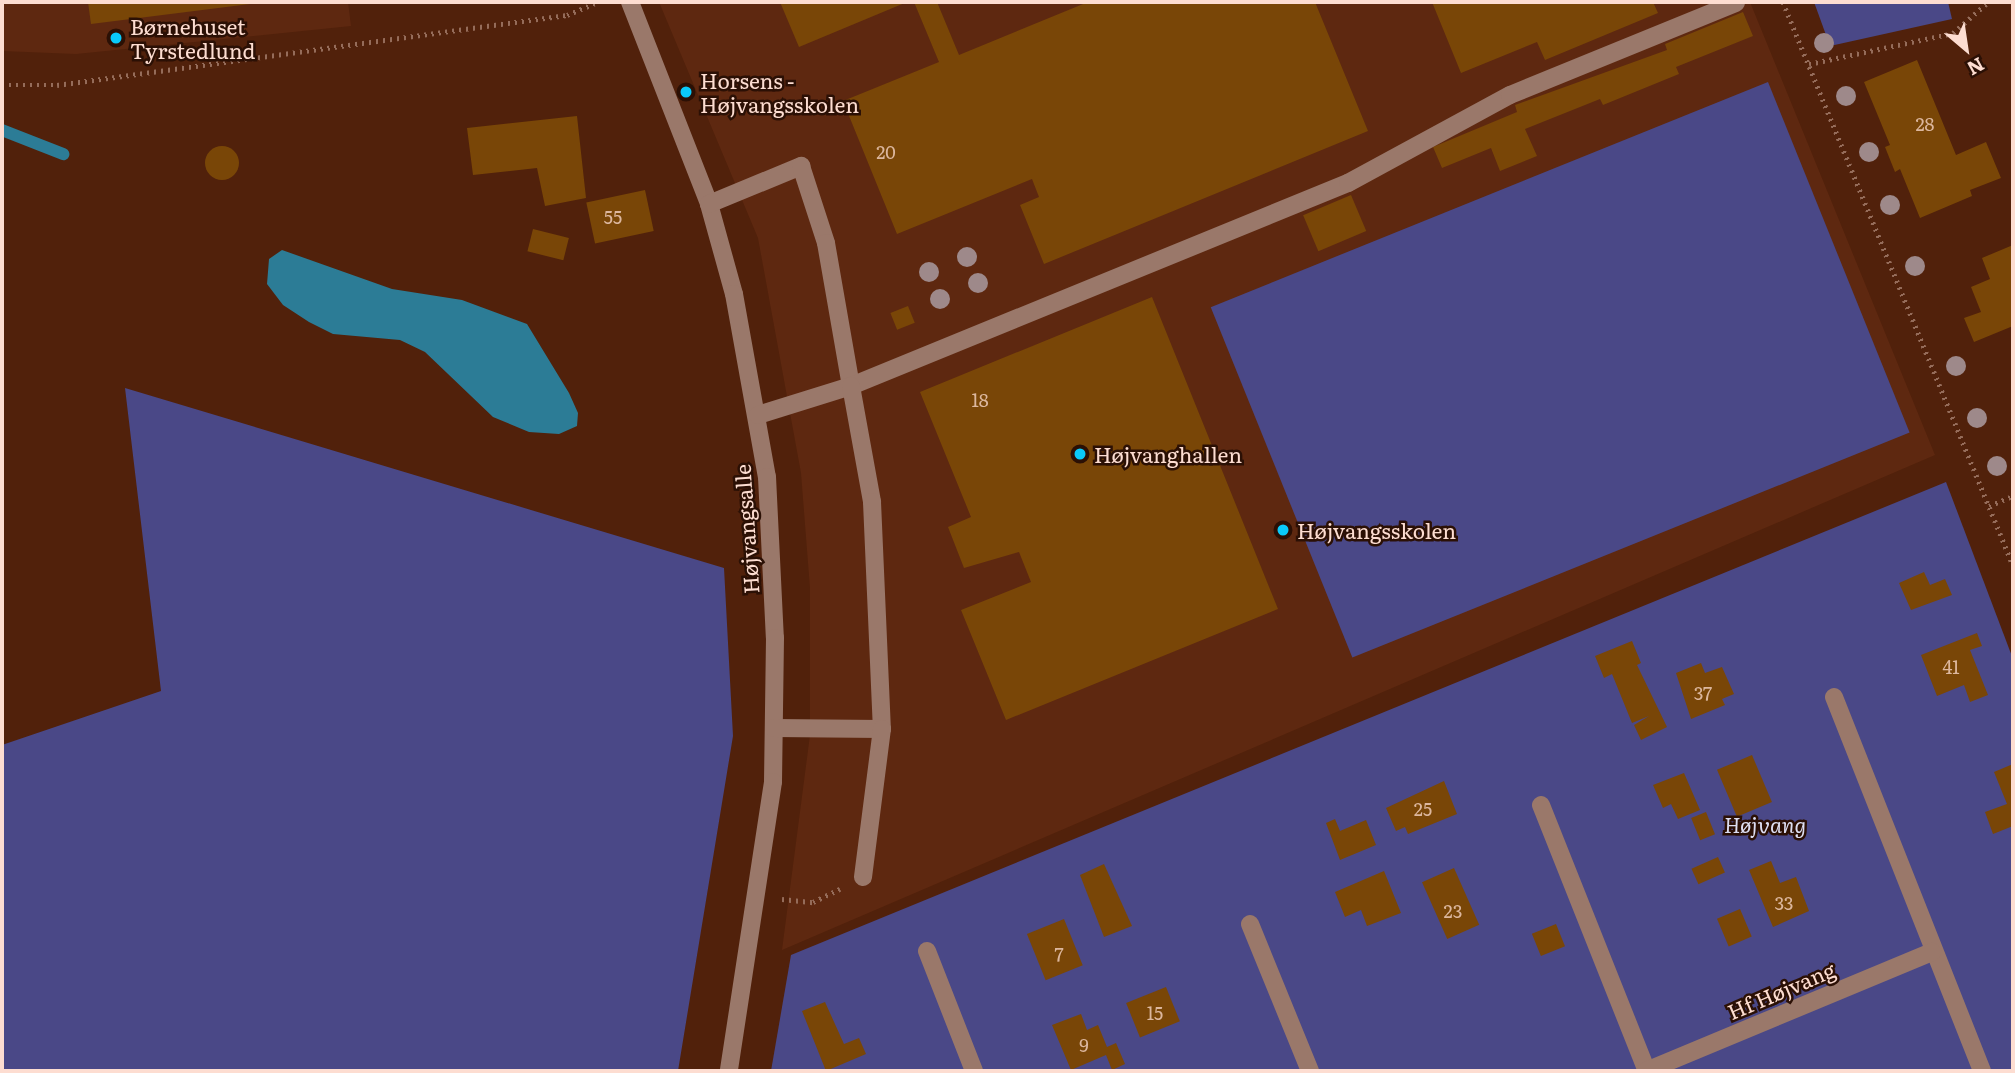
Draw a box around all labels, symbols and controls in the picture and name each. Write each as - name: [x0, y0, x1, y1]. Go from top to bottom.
- place label: Børnehuset Tyrstedlund: [130, 13, 255, 63]
- north arrow: [1931, 14, 2001, 84]
- marker: Børnehuset Tyrstedlund: [108, 30, 124, 46]
- text: N: [1962, 51, 1990, 83]
- place label: Horsens - Højvangsskolen: [700, 67, 859, 117]
- marker: Horsens - Højvangsskolen: [678, 84, 694, 100]
- house number: 28: [1915, 113, 1935, 135]
- house number: 20: [876, 141, 896, 163]
- house number: 55: [604, 206, 622, 228]
- house number: 18: [971, 389, 989, 411]
- place label: Højvanghallen: [1094, 441, 1242, 467]
- marker: Højvanghallen: [1072, 446, 1088, 462]
- street label: Højvangsalle: [729, 463, 763, 595]
- place label: Højvangsskolen: [1297, 517, 1456, 543]
- marker: Højvangsskolen: [1275, 522, 1291, 538]
- house number: 41: [1942, 656, 1960, 678]
- house number: 37: [1694, 682, 1712, 704]
- house number: 25: [1414, 798, 1432, 820]
- park label: Højvang: [1724, 811, 1806, 837]
- house number: 33: [1775, 892, 1793, 914]
- house number: 23: [1444, 900, 1462, 922]
- house number: 7: [1054, 943, 1064, 965]
- street label: Hf Højvang: [1723, 956, 1839, 1024]
- house number: 15: [1147, 1002, 1163, 1024]
- house number: 9: [1079, 1034, 1089, 1056]

